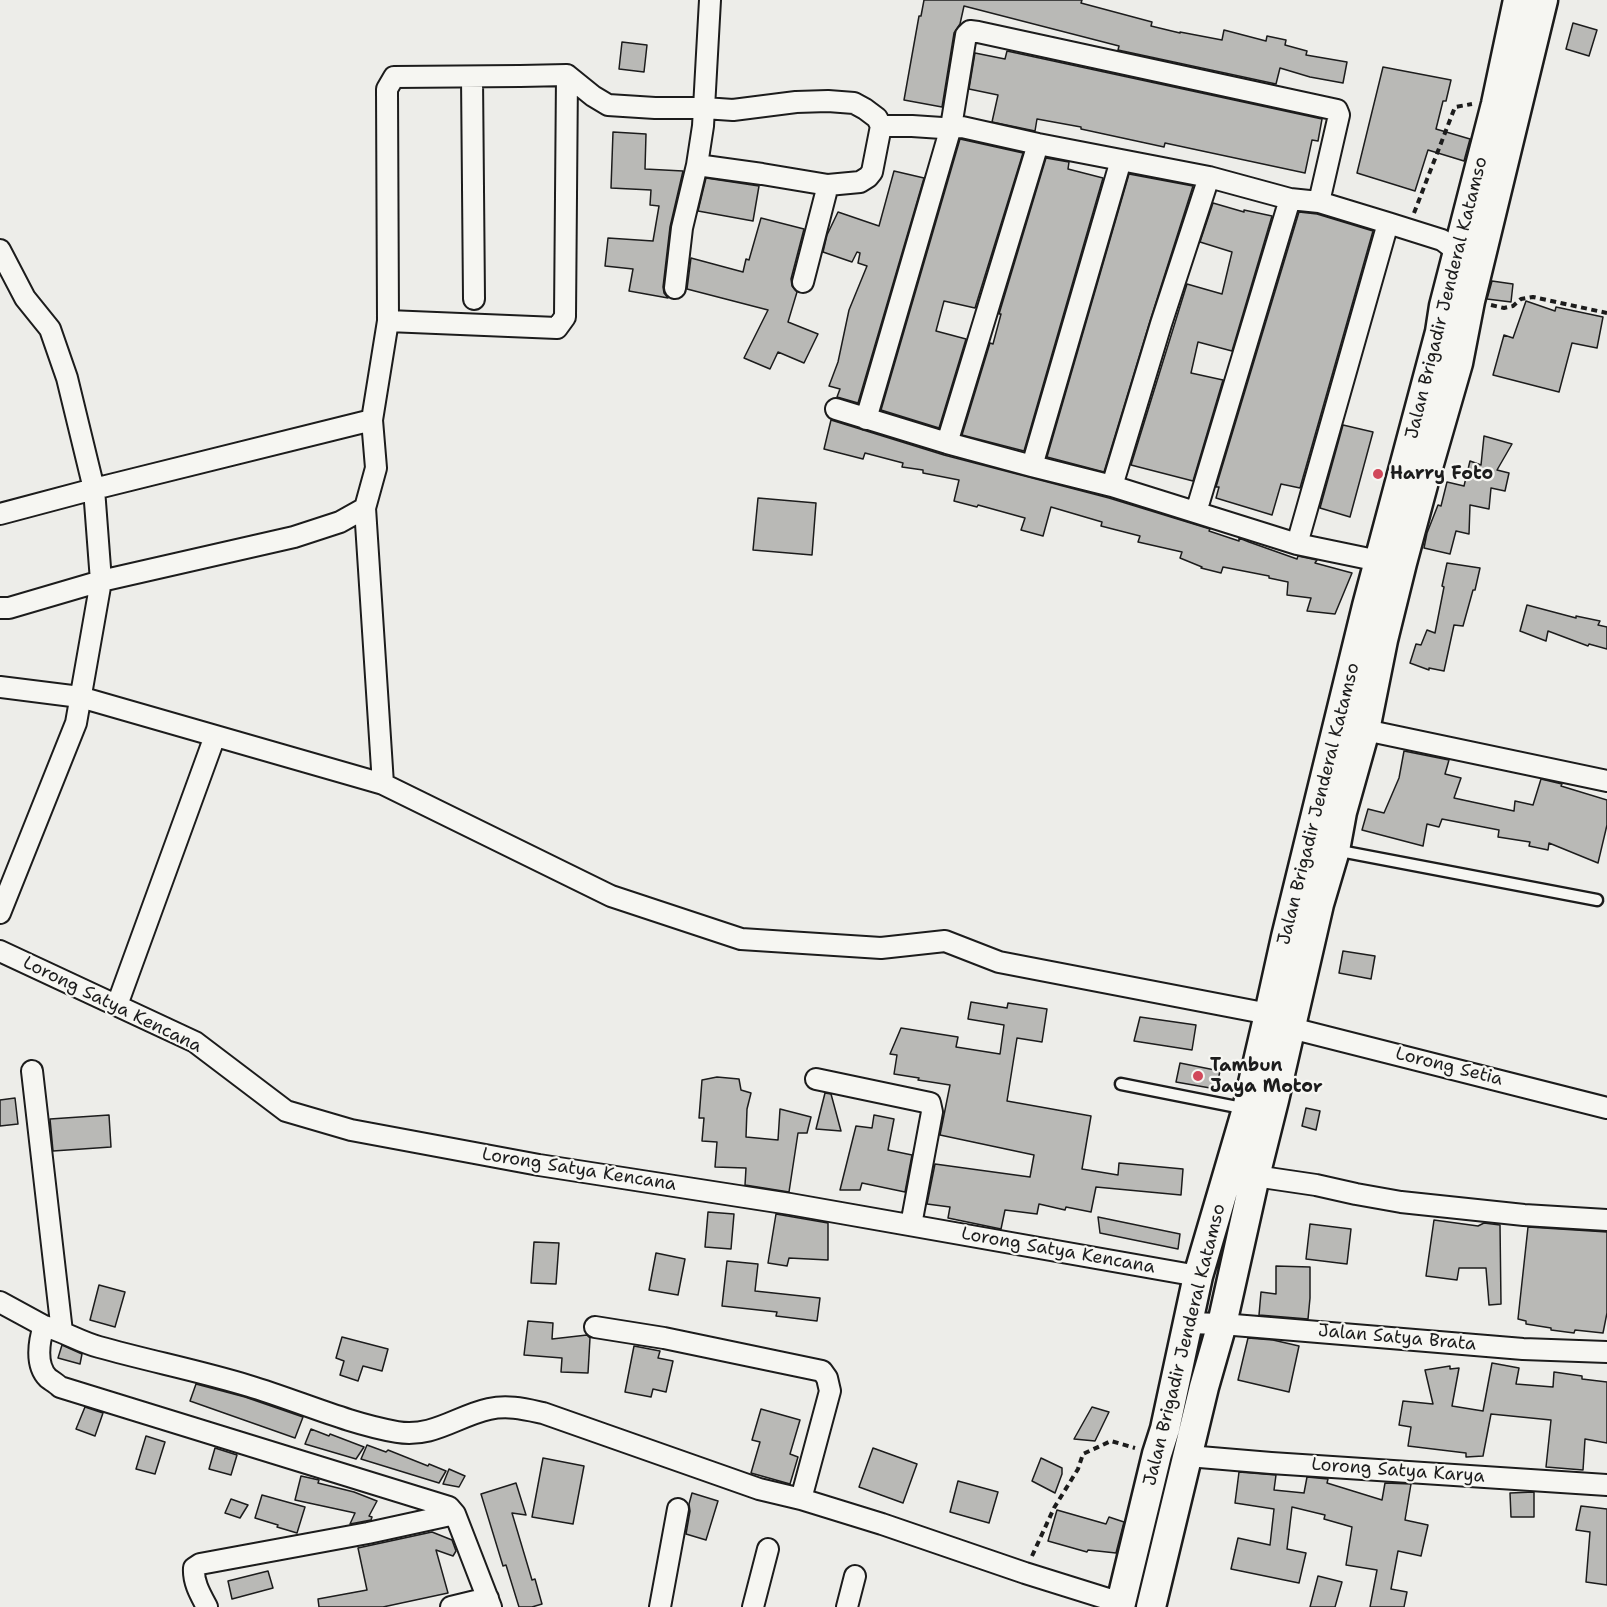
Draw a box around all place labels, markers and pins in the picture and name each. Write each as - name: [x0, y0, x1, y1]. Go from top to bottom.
- place label: Harry Foto: [1390, 463, 1493, 485]
- marker: Harry Foto: [1371, 467, 1385, 481]
- place label: Tambun Jaya Motor: [1210, 1055, 1323, 1098]
- marker: Tambun Jaya Motor: [1191, 1069, 1205, 1083]

